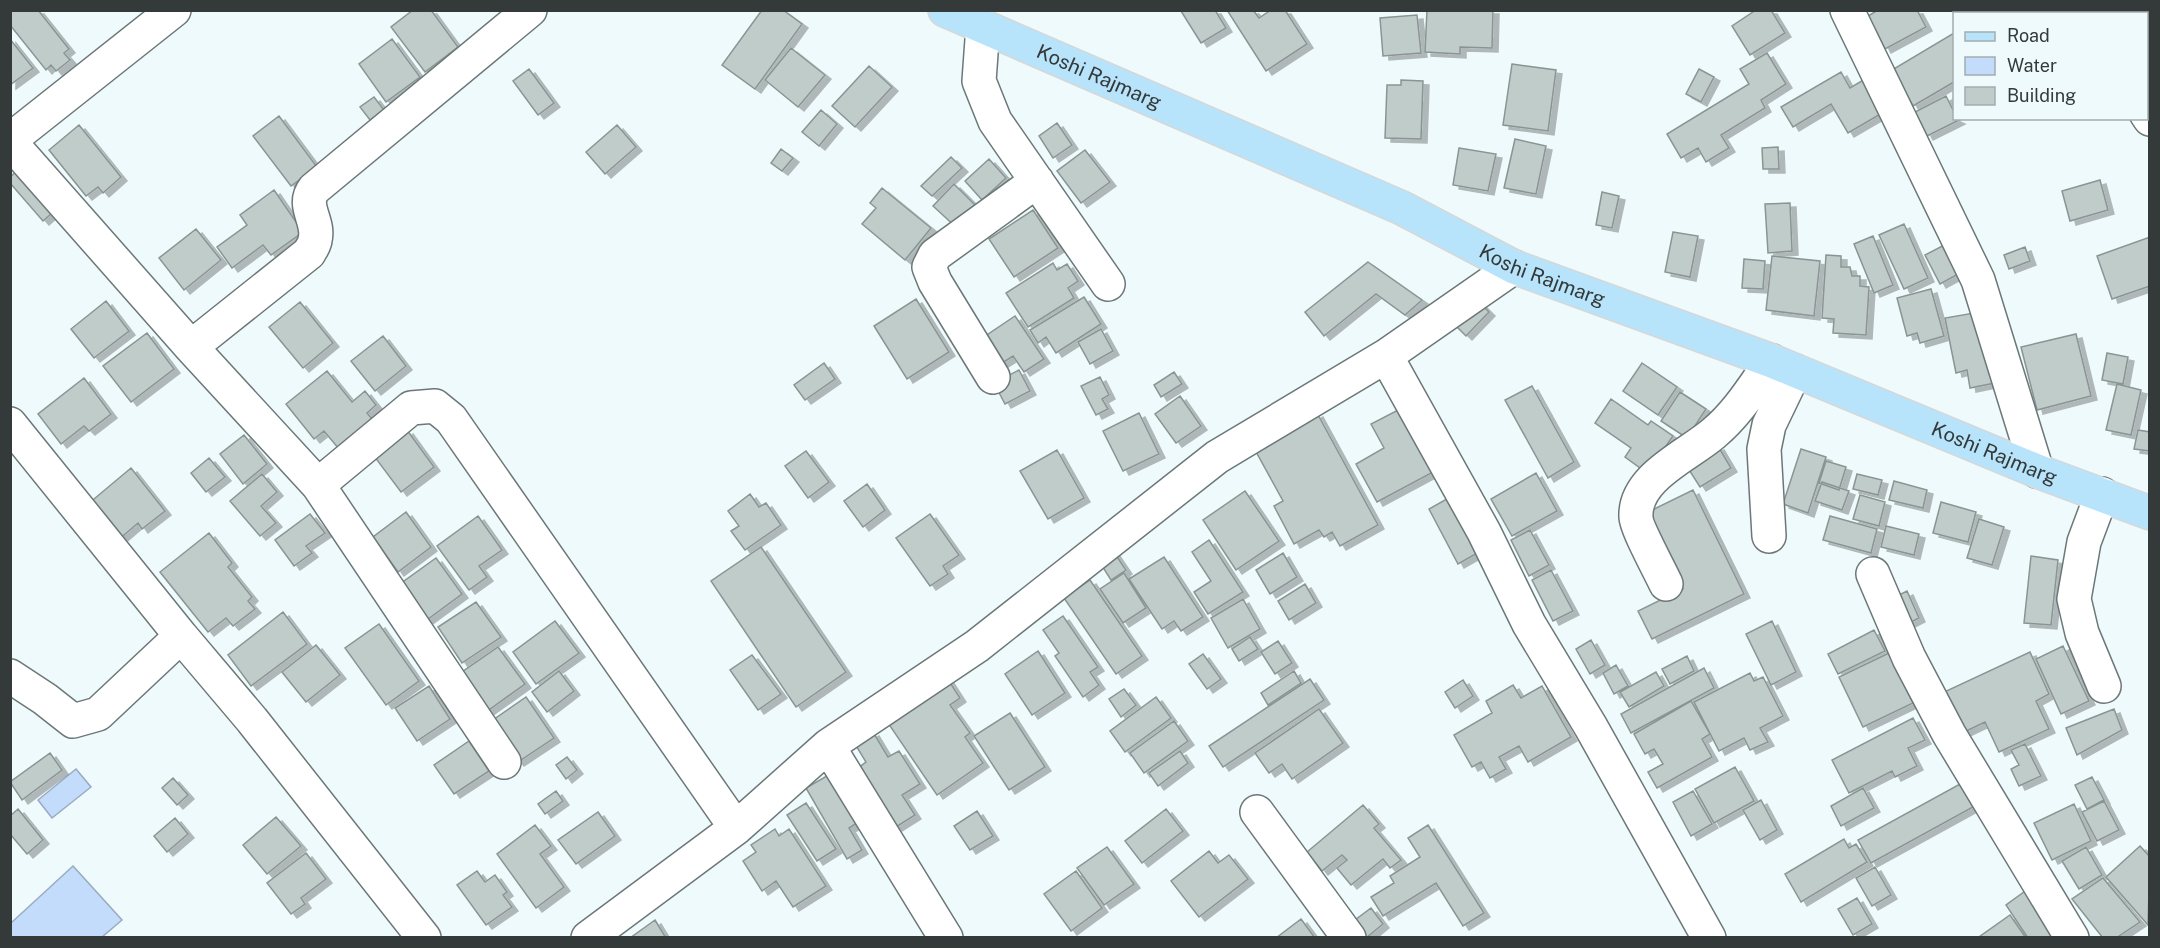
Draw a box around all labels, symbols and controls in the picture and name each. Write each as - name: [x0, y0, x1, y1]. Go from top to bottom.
- legend: [1953, 12, 2148, 120]
- text: Road: [2007, 25, 2050, 46]
- street label: Koshi Rajmarg: [1033, 39, 1165, 114]
- text: Water: [2007, 55, 2057, 76]
- text: Building: [2007, 85, 2076, 106]
- street label: Koshi Rajmarg: [1475, 239, 1609, 311]
- street label: Koshi Rajmarg: [1928, 417, 2061, 489]

